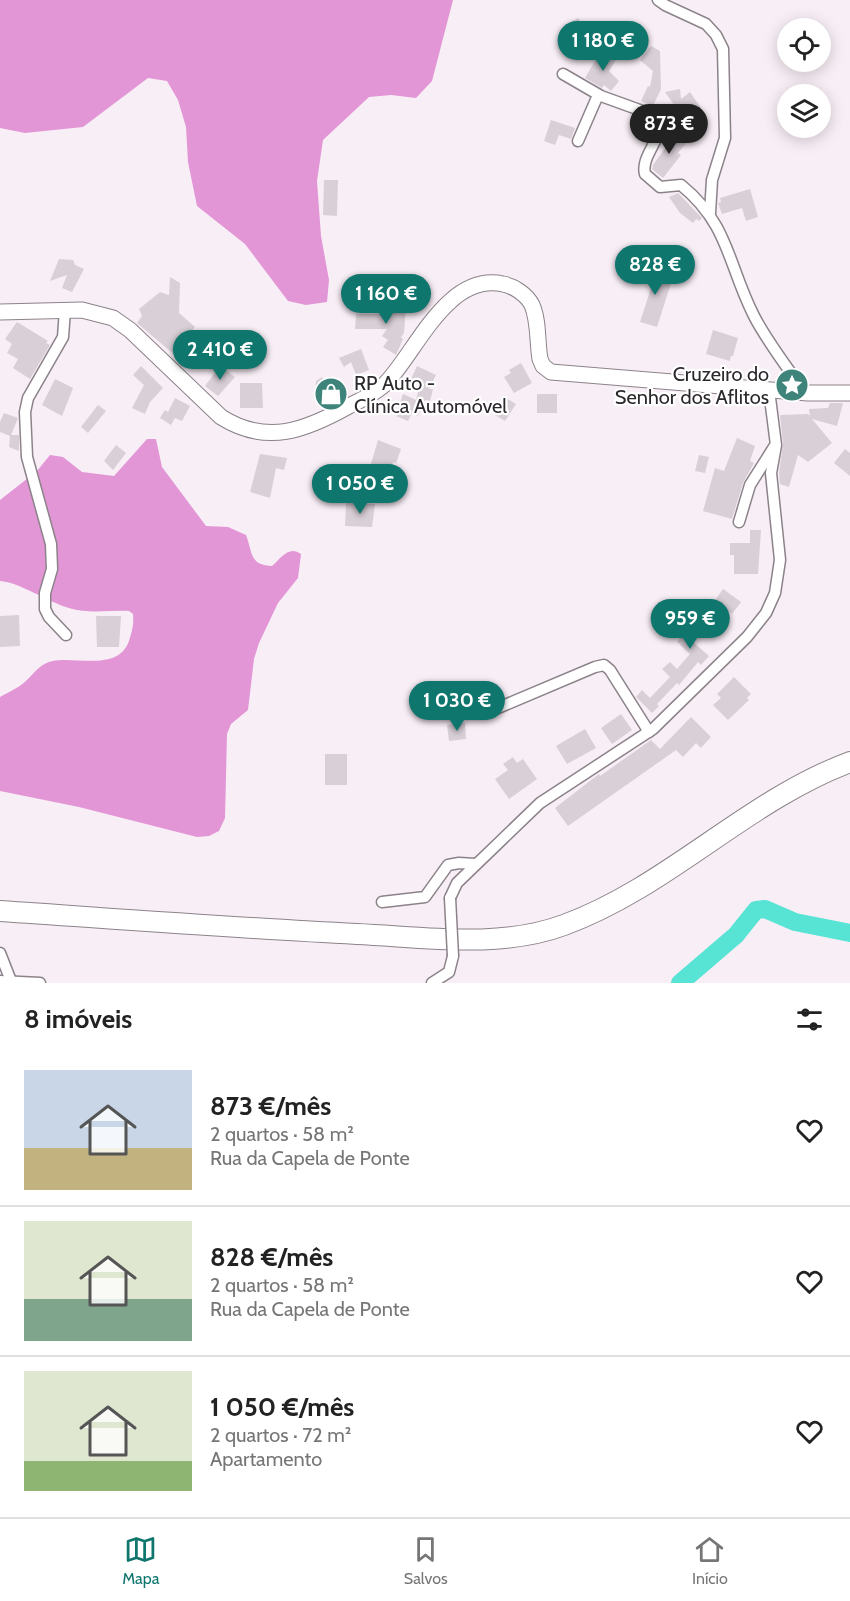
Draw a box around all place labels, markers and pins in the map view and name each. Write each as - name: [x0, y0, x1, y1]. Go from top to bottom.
- pin: 1 180 €: [548, 21, 658, 72]
- pin: 873 €: [627, 104, 711, 155]
- pin: 828 €: [613, 245, 697, 296]
- pin: 1 160 €: [331, 274, 441, 325]
- pin: 2 410 €: [165, 330, 275, 381]
- place label: Cruzeiro do Senhor dos Aflitos: [615, 362, 769, 409]
- place icon: Cruzeiro do Senhor dos Aflitos: [774, 367, 810, 403]
- place label: RP Auto - Clínica Automóvel: [354, 371, 507, 418]
- shop icon: RP Auto - Clínica Automóvel: [313, 376, 349, 412]
- pin: 1 050 €: [305, 464, 415, 515]
- pin: 959 €: [648, 599, 732, 650]
- pin: 1 030 €: [402, 681, 512, 732]

